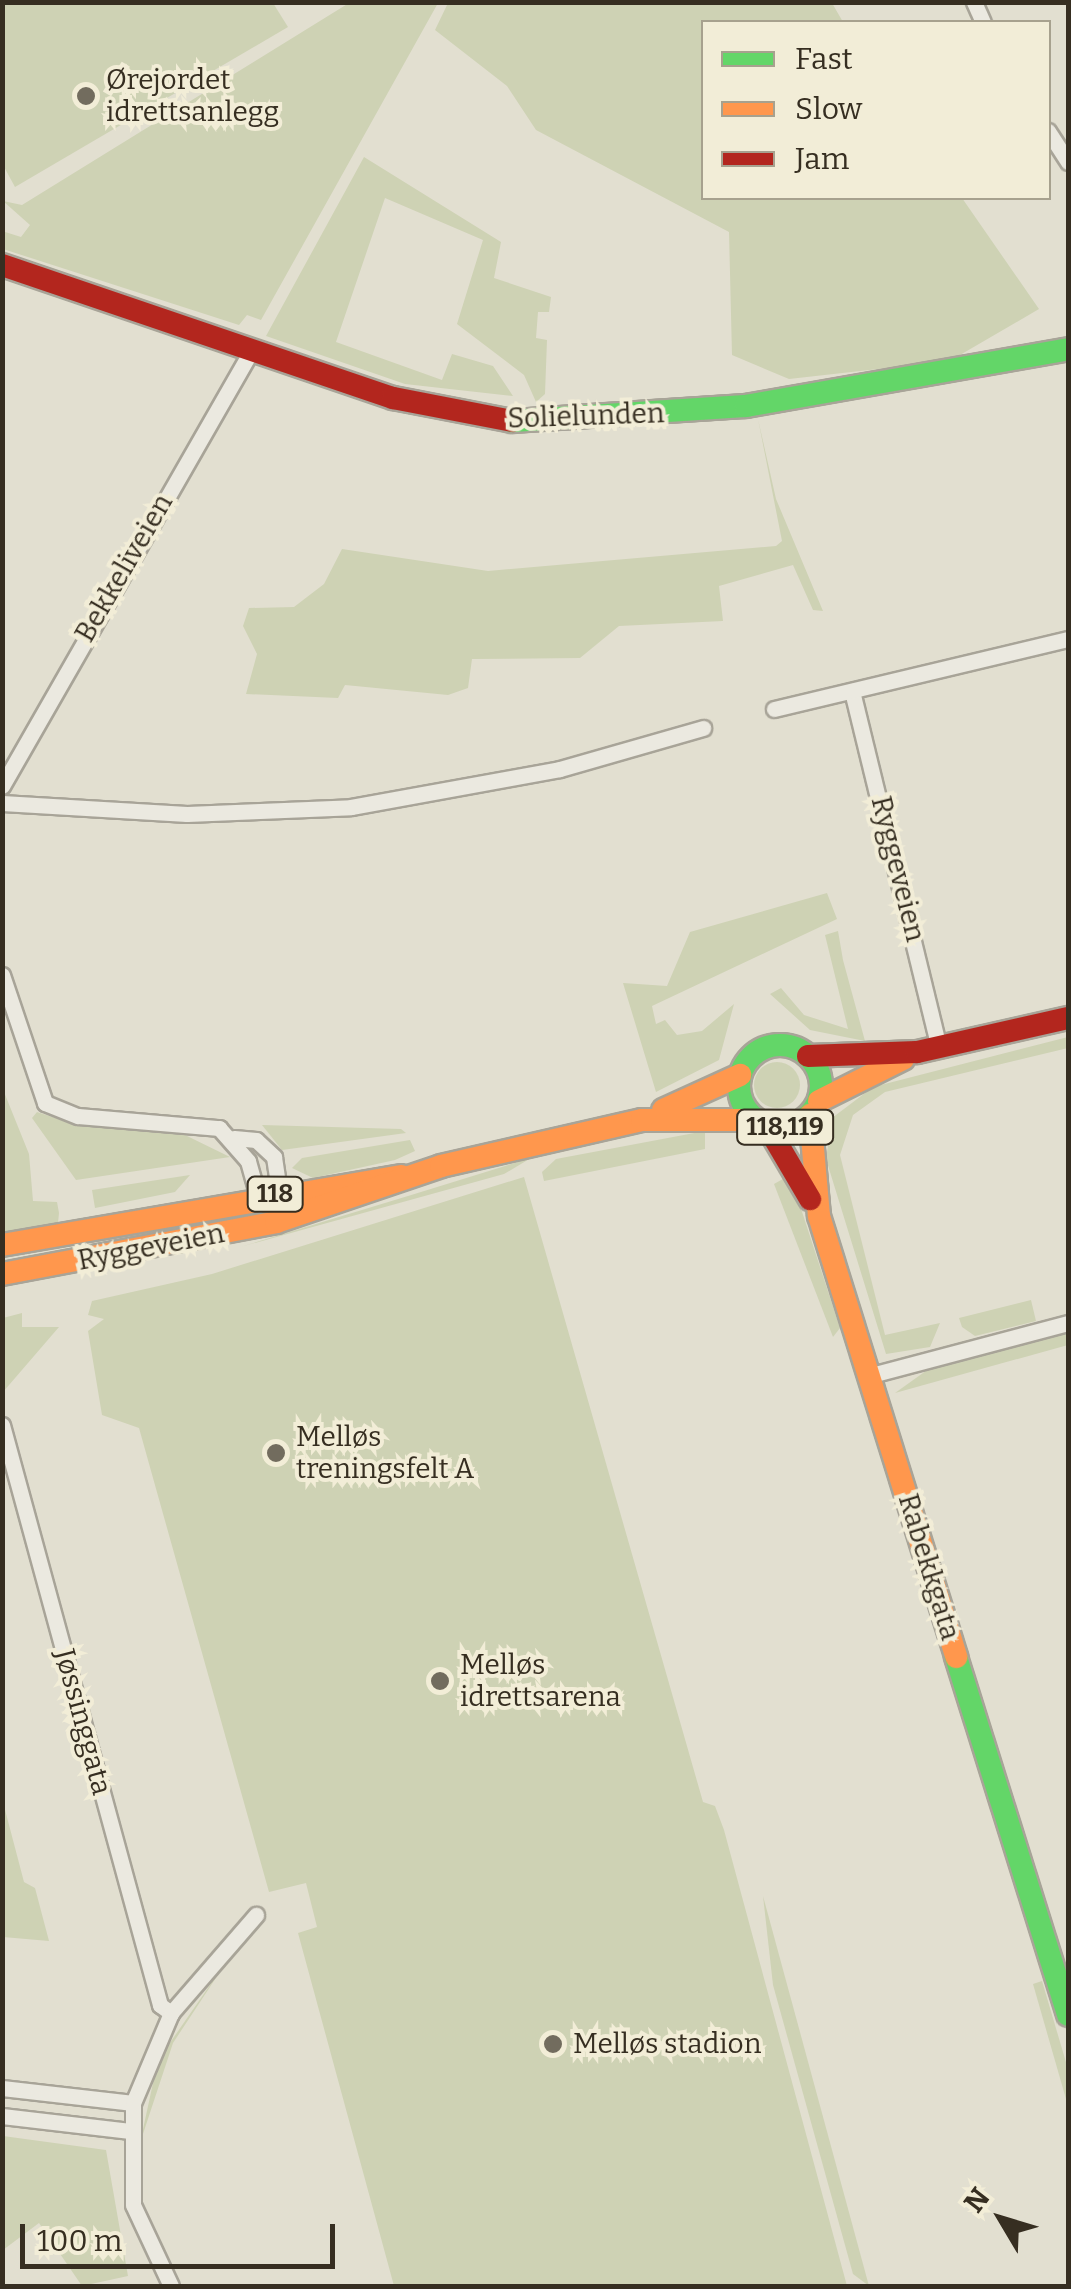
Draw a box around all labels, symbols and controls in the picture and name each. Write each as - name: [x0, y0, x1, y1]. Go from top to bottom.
- legend: [701, 20, 1051, 200]
- text: Fast: [795, 41, 853, 77]
- place label: Ørejordet idrettsanlegg: [106, 63, 279, 129]
- marker: Ørejordet idrettsanlegg: [75, 85, 97, 107]
- text: Slow: [795, 91, 862, 127]
- text: Jam: [795, 141, 849, 177]
- street label: Solielunden: [507, 396, 665, 436]
- street label: Bekkeliveien: [68, 488, 180, 648]
- street label: Ryggeveien: [864, 793, 932, 945]
- road number: 118,119: [735, 1107, 835, 1147]
- road number: 118: [245, 1174, 305, 1214]
- street label: Ryggeveien: [75, 1216, 227, 1278]
- place label: Melløs treningsfelt A: [296, 1420, 474, 1486]
- marker: Melløs treningsfelt A: [265, 1442, 287, 1464]
- street label: Rabekkgata: [891, 1490, 967, 1644]
- street label: Jøssinggata: [47, 1645, 119, 1799]
- place label: Melløs idrettsarena: [460, 1648, 621, 1714]
- marker: Melløs idrettsarena: [429, 1670, 451, 1692]
- place label: Melløs stadion: [573, 2027, 761, 2061]
- marker: Melløs stadion: [542, 2033, 564, 2055]
- north arrow: [951, 2169, 1051, 2269]
- text: N: [957, 2182, 997, 2219]
- scale bar: [25, 2204, 340, 2266]
- text: 100 m: [37, 2223, 122, 2259]

